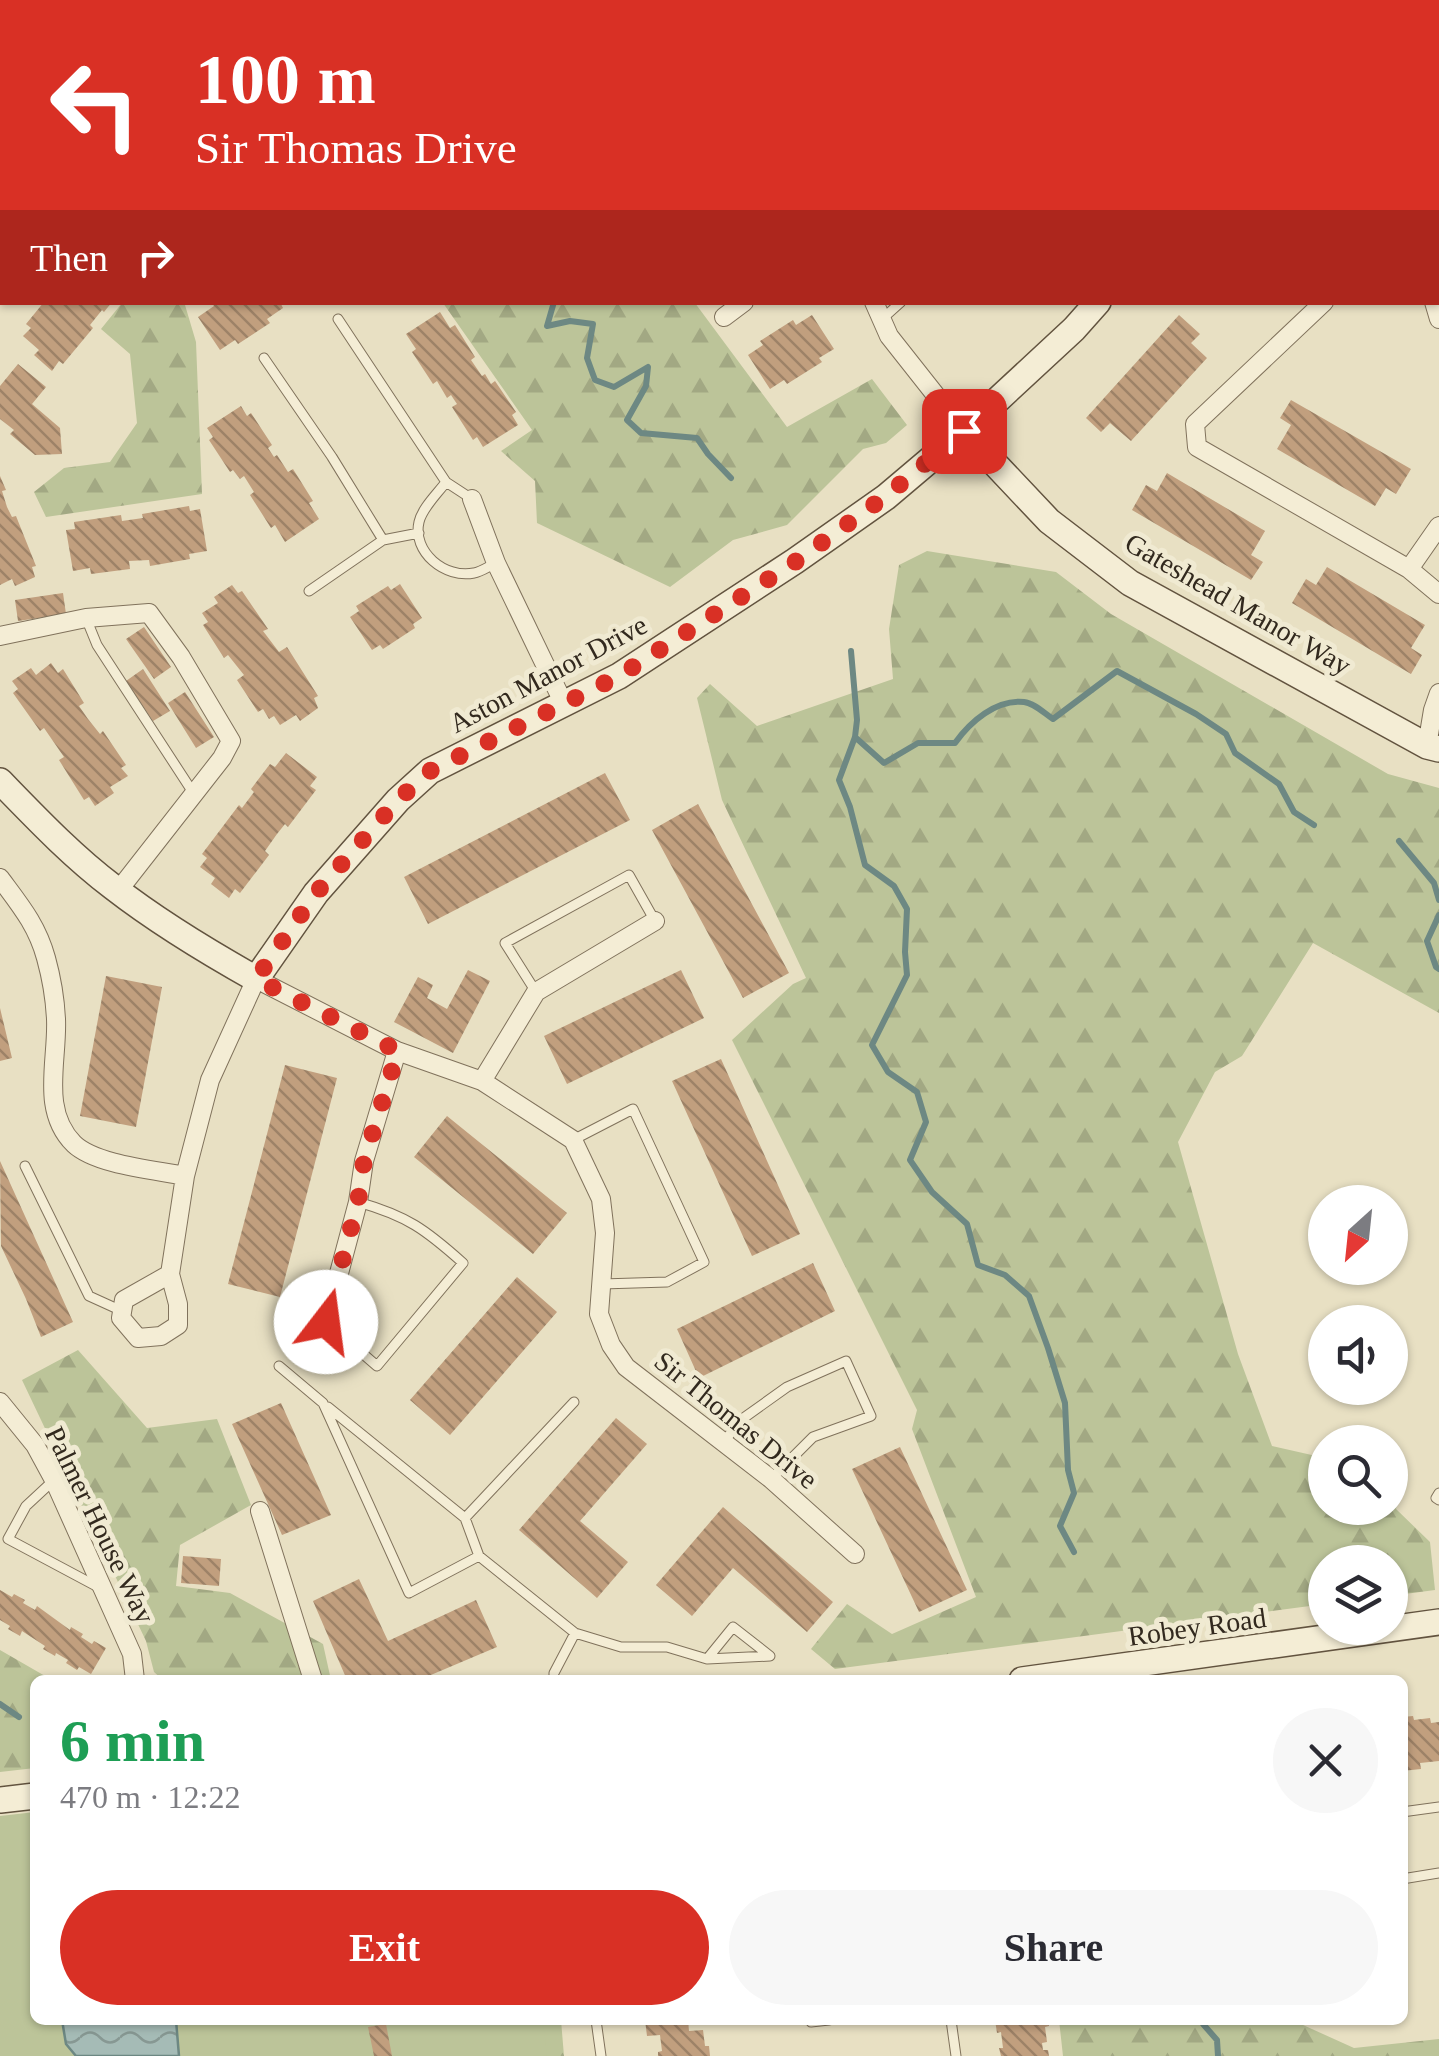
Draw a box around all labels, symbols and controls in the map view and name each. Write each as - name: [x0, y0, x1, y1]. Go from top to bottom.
- icon: left: [30, 40, 160, 170]
- text: 100 m: [195, 41, 376, 118]
- text: Sir Thomas Drive: [195, 123, 517, 173]
- icon: right: [128, 230, 183, 285]
- text: Then: [30, 237, 108, 279]
- pin: [922, 389, 1007, 474]
- icon: arrive: [937, 404, 992, 459]
- street label: Gateshead Manor Way: [1120, 527, 1356, 681]
- street label: Aston Manor Drive: [444, 609, 652, 739]
- north arrow: [1308, 1185, 1408, 1285]
- map controls: [1308, 1185, 1408, 1645]
- position arrow: [274, 1270, 378, 1374]
- button: sound: [1308, 1305, 1408, 1405]
- street label: Sir Thomas Drive: [648, 1345, 824, 1495]
- street label: Palmer House Way: [39, 1422, 161, 1628]
- button: search: [1308, 1425, 1408, 1525]
- button: layers: [1308, 1545, 1408, 1645]
- street label: Robey Road: [1126, 1602, 1268, 1652]
- text: 6 min: [60, 1708, 205, 1774]
- button: close: [1273, 1708, 1378, 1813]
- text: 470 m · 12:22: [60, 1779, 240, 1815]
- button: Exit: [60, 1890, 709, 2005]
- button: Share: [729, 1890, 1378, 2005]

